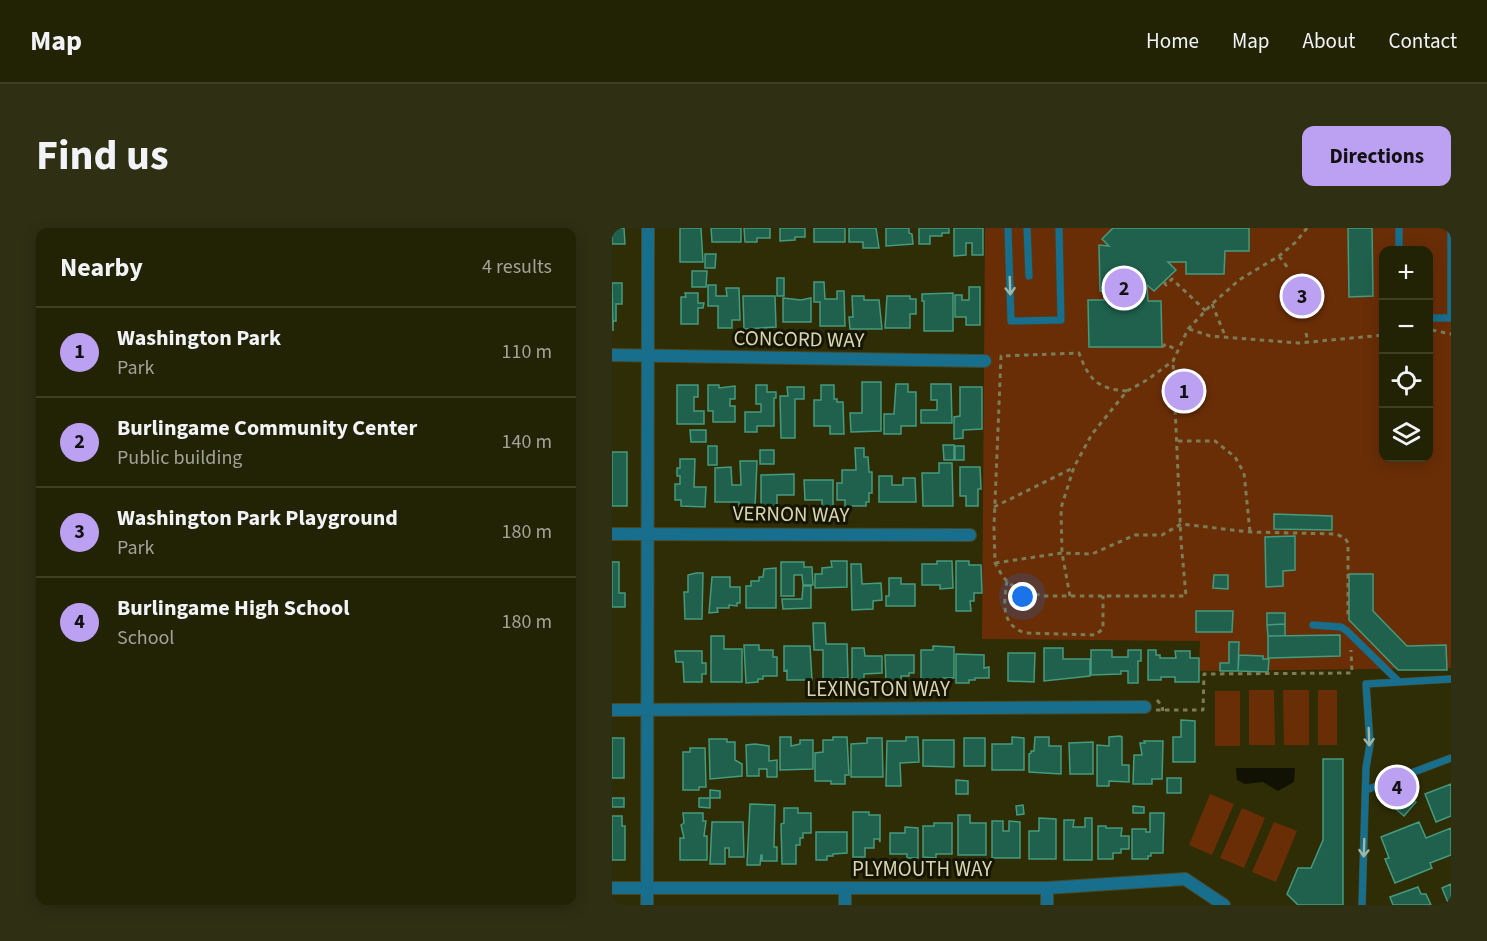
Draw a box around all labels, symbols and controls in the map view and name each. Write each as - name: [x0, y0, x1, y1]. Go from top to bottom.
- text: Map: [30, 21, 82, 61]
- text: Home: [1146, 26, 1199, 56]
- text: Map: [1232, 26, 1270, 56]
- text: About: [1303, 26, 1355, 56]
- text: Contact: [1388, 26, 1457, 56]
- text: Find us: [36, 126, 169, 186]
- button: Directions: [1302, 126, 1451, 186]
- map controls: [1379, 246, 1433, 462]
- button: +: [1379, 246, 1433, 300]
- text: Nearby: [60, 249, 143, 286]
- text: 4 results: [482, 253, 552, 281]
- pin: 2: [1104, 266, 1144, 310]
- pin: 3: [1282, 274, 1322, 318]
- one-way arrow: [1005, 276, 1016, 296]
- button: −: [1379, 300, 1433, 354]
- text: Washington Park: [117, 322, 281, 354]
- street label: CONCORD WAY: [733, 323, 866, 355]
- text: 1: [74, 338, 85, 366]
- text: 110 m: [502, 338, 552, 366]
- text: Park: [117, 354, 154, 382]
- button: locate: [1379, 354, 1433, 408]
- pin: 1: [1164, 368, 1204, 414]
- button: layers: [1379, 408, 1433, 462]
- text: Burlingame Community Center: [117, 412, 417, 444]
- text: 2: [74, 428, 85, 456]
- text: 140 m: [502, 428, 552, 456]
- text: Public building: [117, 444, 242, 472]
- street label: VERNON WAY: [732, 498, 851, 530]
- text: Washington Park Playground: [117, 502, 398, 534]
- text: 3: [74, 518, 85, 546]
- text: 180 m: [502, 518, 552, 546]
- text: Park: [117, 534, 154, 562]
- your location: [1008, 582, 1037, 611]
- text: Burlingame High School: [117, 592, 350, 624]
- text: 4: [74, 608, 85, 636]
- text: 180 m: [502, 608, 552, 636]
- text: School: [117, 624, 174, 652]
- street label: LEXINGTON WAY: [806, 674, 951, 704]
- one-way arrow: [1364, 727, 1375, 747]
- pin: 4: [1378, 764, 1416, 810]
- one-way arrow: [1358, 837, 1370, 857]
- street label: PLYMOUTH WAY: [852, 854, 993, 884]

